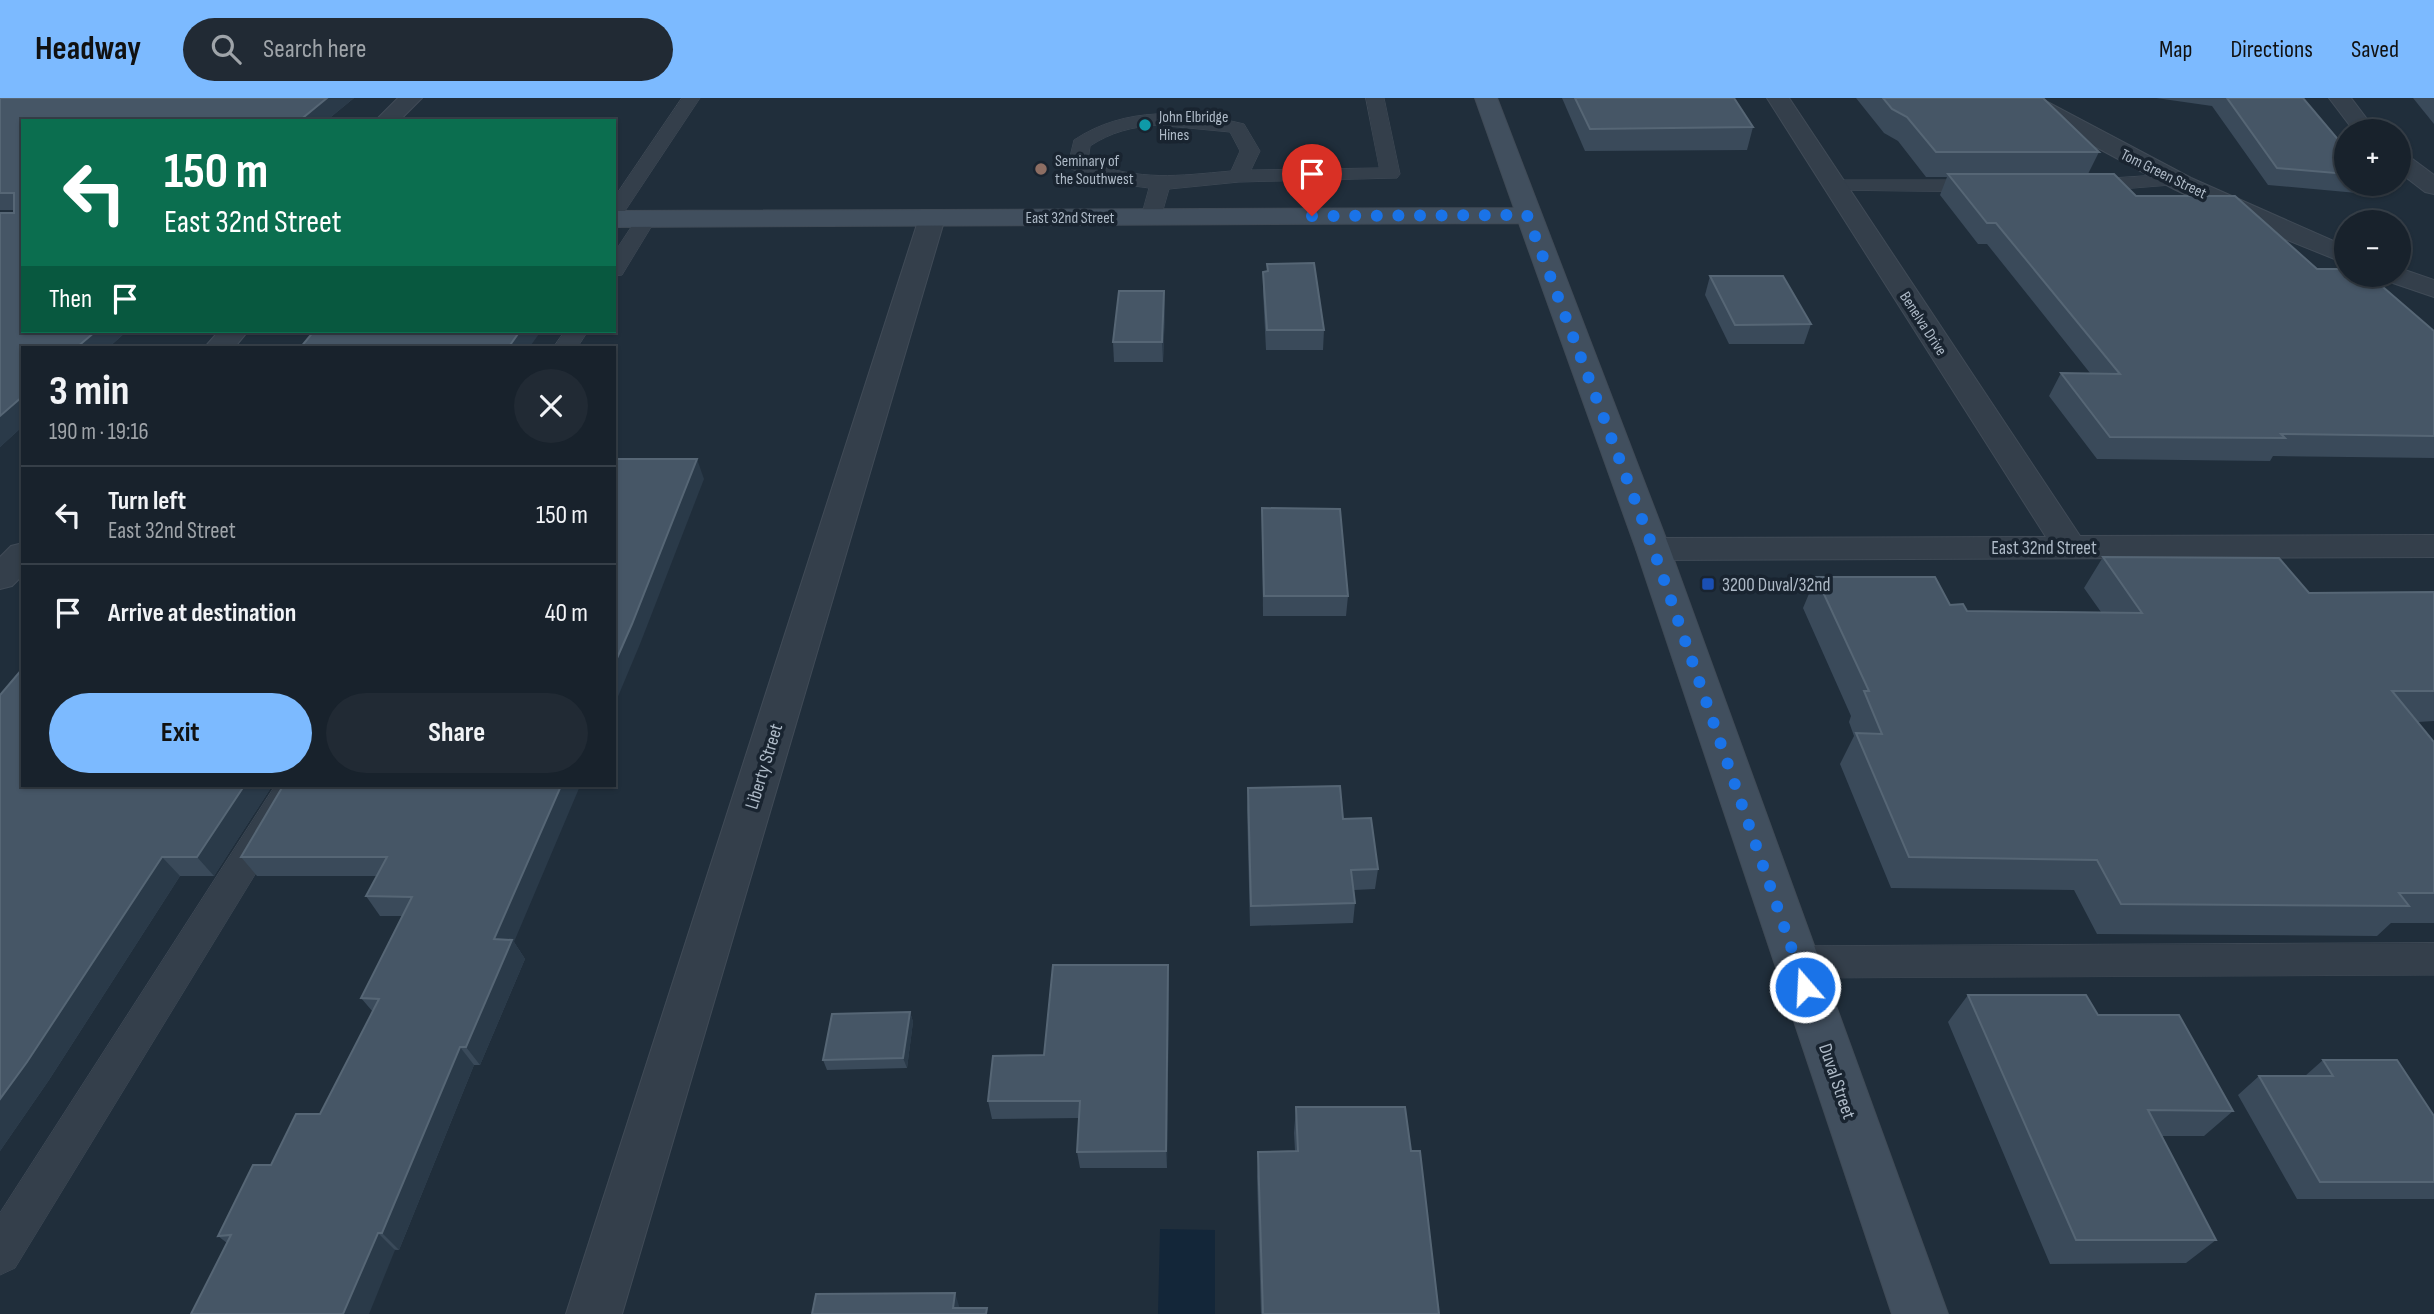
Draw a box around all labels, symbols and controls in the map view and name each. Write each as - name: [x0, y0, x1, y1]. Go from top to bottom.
- search box: [183, 18, 673, 81]
- text: Headway: [35, 29, 141, 69]
- icon: search: [207, 30, 245, 68]
- text: Search here: [263, 34, 366, 65]
- text: Map: [2159, 35, 2192, 64]
- text: Directions: [2230, 35, 2313, 64]
- text: Saved: [2351, 35, 2399, 64]
- place label: John Elbridge Hines: [1158, 108, 1228, 145]
- marker: John Elbridge Hines: [1137, 117, 1153, 133]
- map controls: [2334, 119, 2411, 287]
- button: +: [2334, 119, 2411, 196]
- text: 150 m: [164, 143, 268, 202]
- pin: [1282, 144, 1342, 216]
- street label: Tom Green Street: [2117, 145, 2210, 203]
- icon: left: [49, 147, 140, 238]
- place label: Seminary of the Southwest: [1055, 152, 1134, 189]
- icon: arrive: [1293, 155, 1331, 193]
- marker: Seminary of the Southwest: [1033, 161, 1049, 177]
- text: East 32nd Street: [164, 203, 342, 242]
- street label: East 32nd Street: [1026, 209, 1115, 228]
- button: −: [2334, 210, 2411, 287]
- icon: arrive: [106, 280, 144, 318]
- text: Then: [49, 284, 92, 315]
- street label: Benelva Drive: [1895, 288, 1950, 359]
- text: 3 min: [49, 366, 129, 417]
- button: close: [514, 369, 588, 443]
- text: 190 m · 19:16: [49, 418, 149, 446]
- text: Turn left: [108, 486, 186, 517]
- icon: left: [49, 496, 87, 534]
- text: 150 m: [536, 500, 588, 531]
- text: East 32nd Street: [108, 517, 236, 545]
- street label: East 32nd Street: [1991, 537, 2097, 560]
- place label: 3200 Duval/32nd: [1722, 574, 1830, 597]
- marker: 3200 Duval/32nd: [1700, 576, 1716, 592]
- icon: arrive: [49, 594, 87, 632]
- text: Arrive at destination: [108, 598, 296, 629]
- text: 40 m: [545, 598, 588, 629]
- button: Exit: [49, 693, 312, 773]
- button: Share: [326, 693, 588, 773]
- street label: Liberty Street: [741, 721, 788, 812]
- position arrow: [1768, 950, 1842, 1024]
- street label: Duval Street: [1813, 1041, 1860, 1122]

